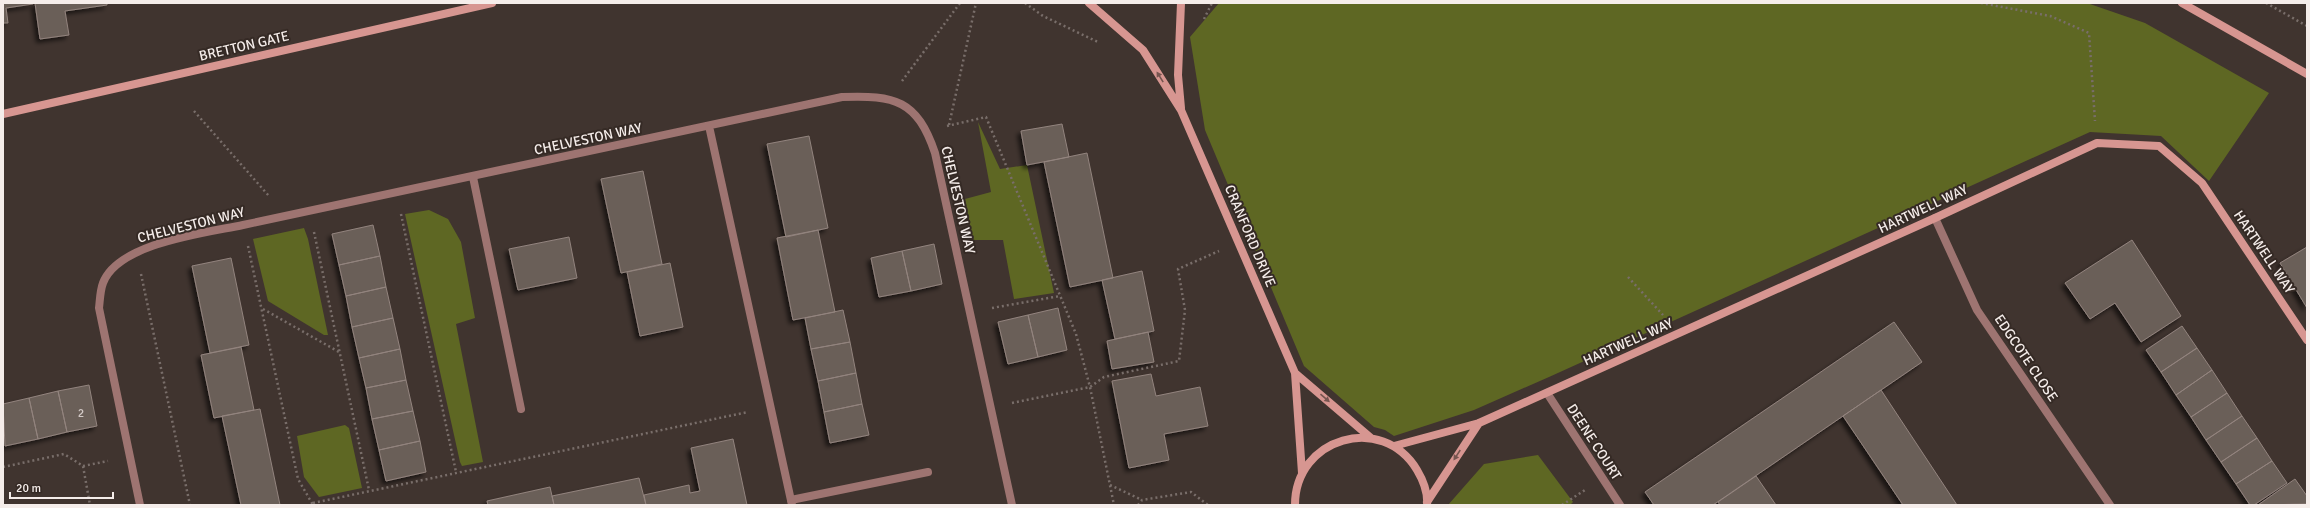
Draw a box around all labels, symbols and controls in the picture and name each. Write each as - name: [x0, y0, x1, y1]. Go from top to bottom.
- street label: BRETTON GATE: [197, 27, 291, 65]
- one-way arrow: [1156, 72, 1164, 82]
- street label: CHELVESTON WAY: [532, 119, 644, 159]
- street label: CHELVESTON WAY: [937, 145, 979, 255]
- street label: HARTWELL WAY: [1876, 181, 1970, 237]
- street label: CRANFORD DRIVE: [1221, 182, 1279, 290]
- street label: CHELVESTON WAY: [136, 203, 246, 247]
- street label: HARTWELL WAY: [2230, 207, 2298, 297]
- street label: EDGCOTE CLOSE: [1991, 311, 2061, 405]
- street label: HARTWELL WAY: [1580, 315, 1676, 369]
- one-way arrow: [1319, 394, 1330, 403]
- street label: DEENE COURT: [1563, 401, 1625, 483]
- house number: 2: [78, 406, 84, 421]
- one-way arrow: [1454, 450, 1461, 461]
- scale bar: [10, 474, 113, 500]
- text: 20 m: [16, 481, 41, 496]

